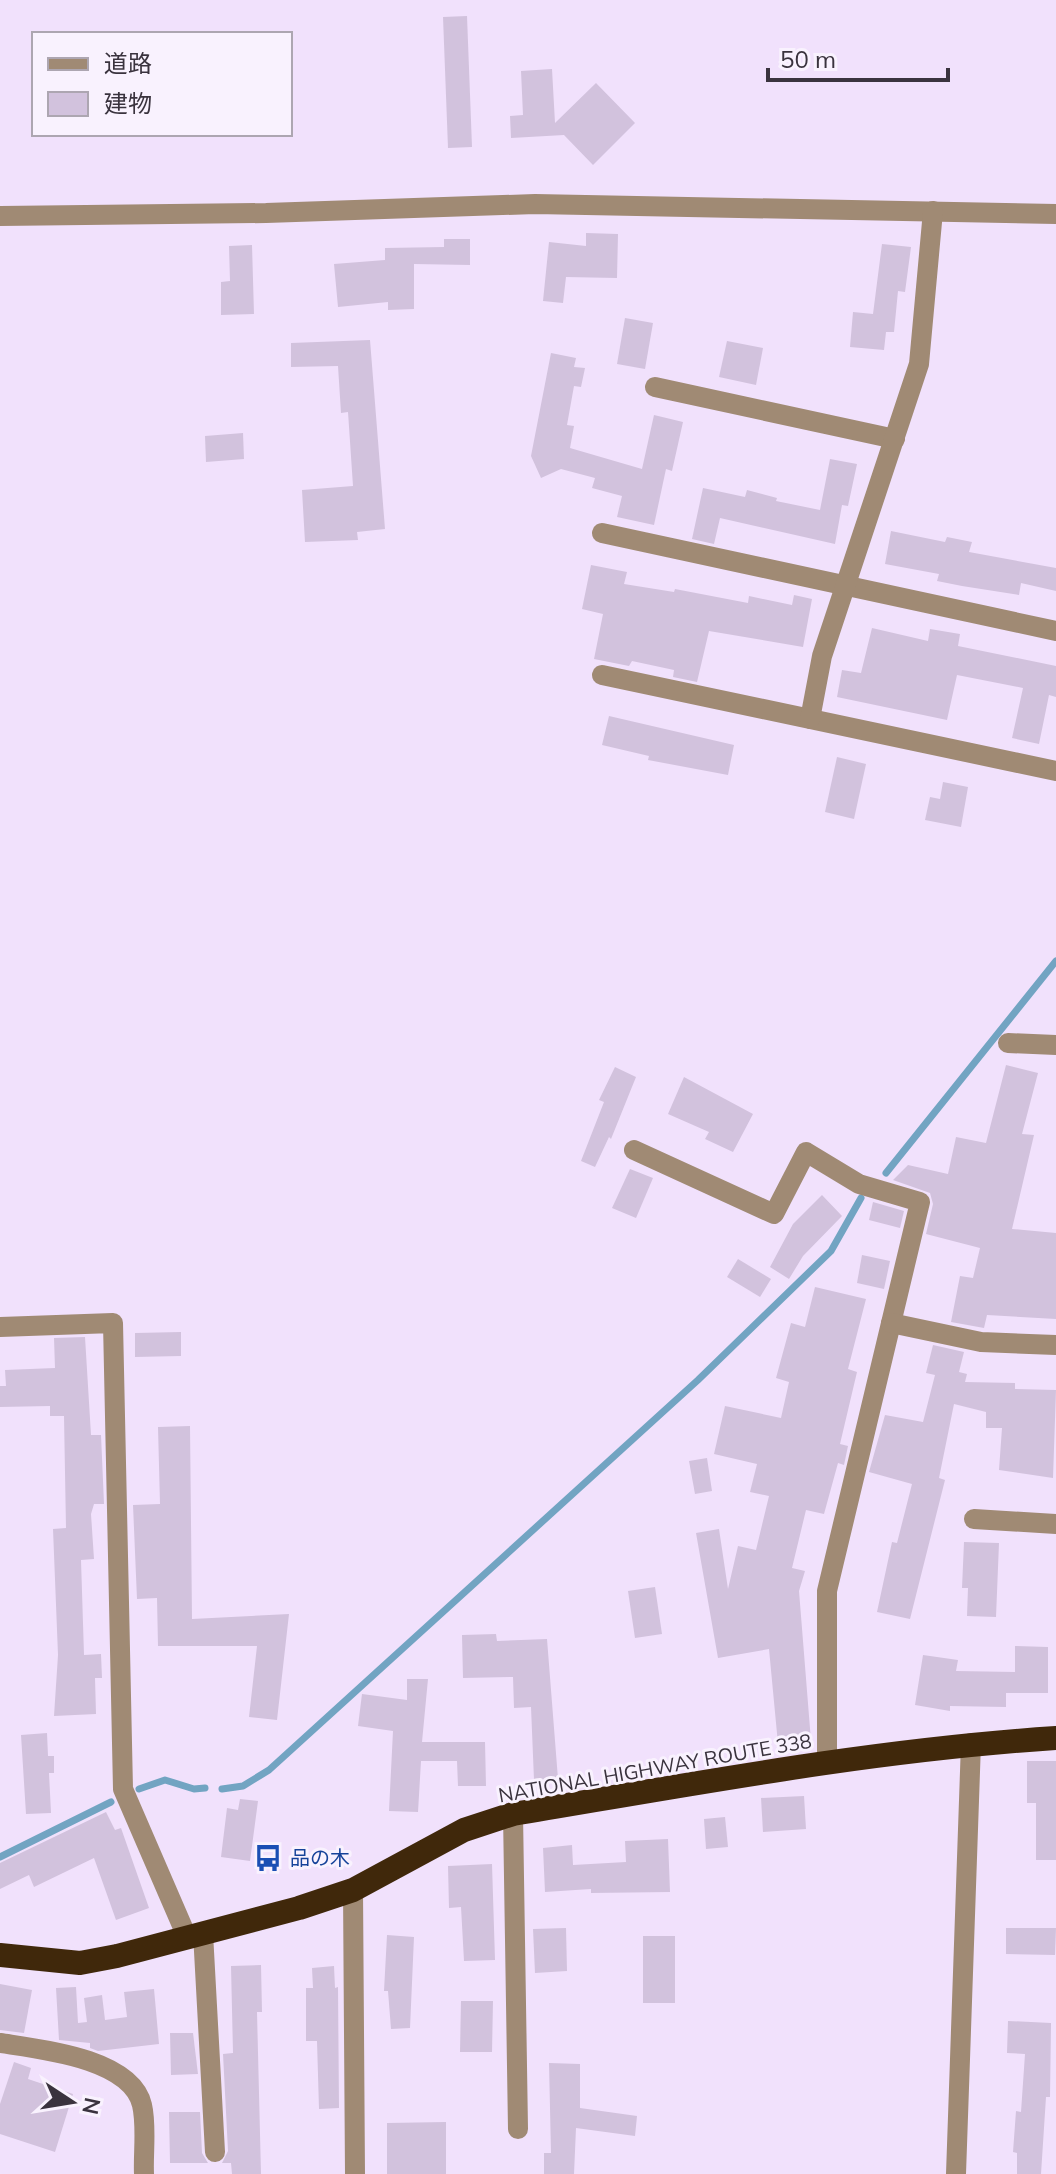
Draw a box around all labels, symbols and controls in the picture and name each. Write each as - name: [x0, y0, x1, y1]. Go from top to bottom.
- legend: [32, 32, 292, 136]
- scale bar: [768, 32, 948, 82]
- text: 50 m: [780, 44, 836, 74]
- text: 道路: [104, 48, 152, 78]
- text: 建物: [104, 88, 152, 118]
- street label: NATIONAL HIGHWAY ROUTE 338: [496, 1728, 814, 1807]
- bus stop icon: 品の木: [253, 1843, 283, 1873]
- place label: 品の木: [290, 1845, 350, 1870]
- north arrow: [32, 2062, 112, 2142]
- text: N: [76, 2095, 107, 2117]

